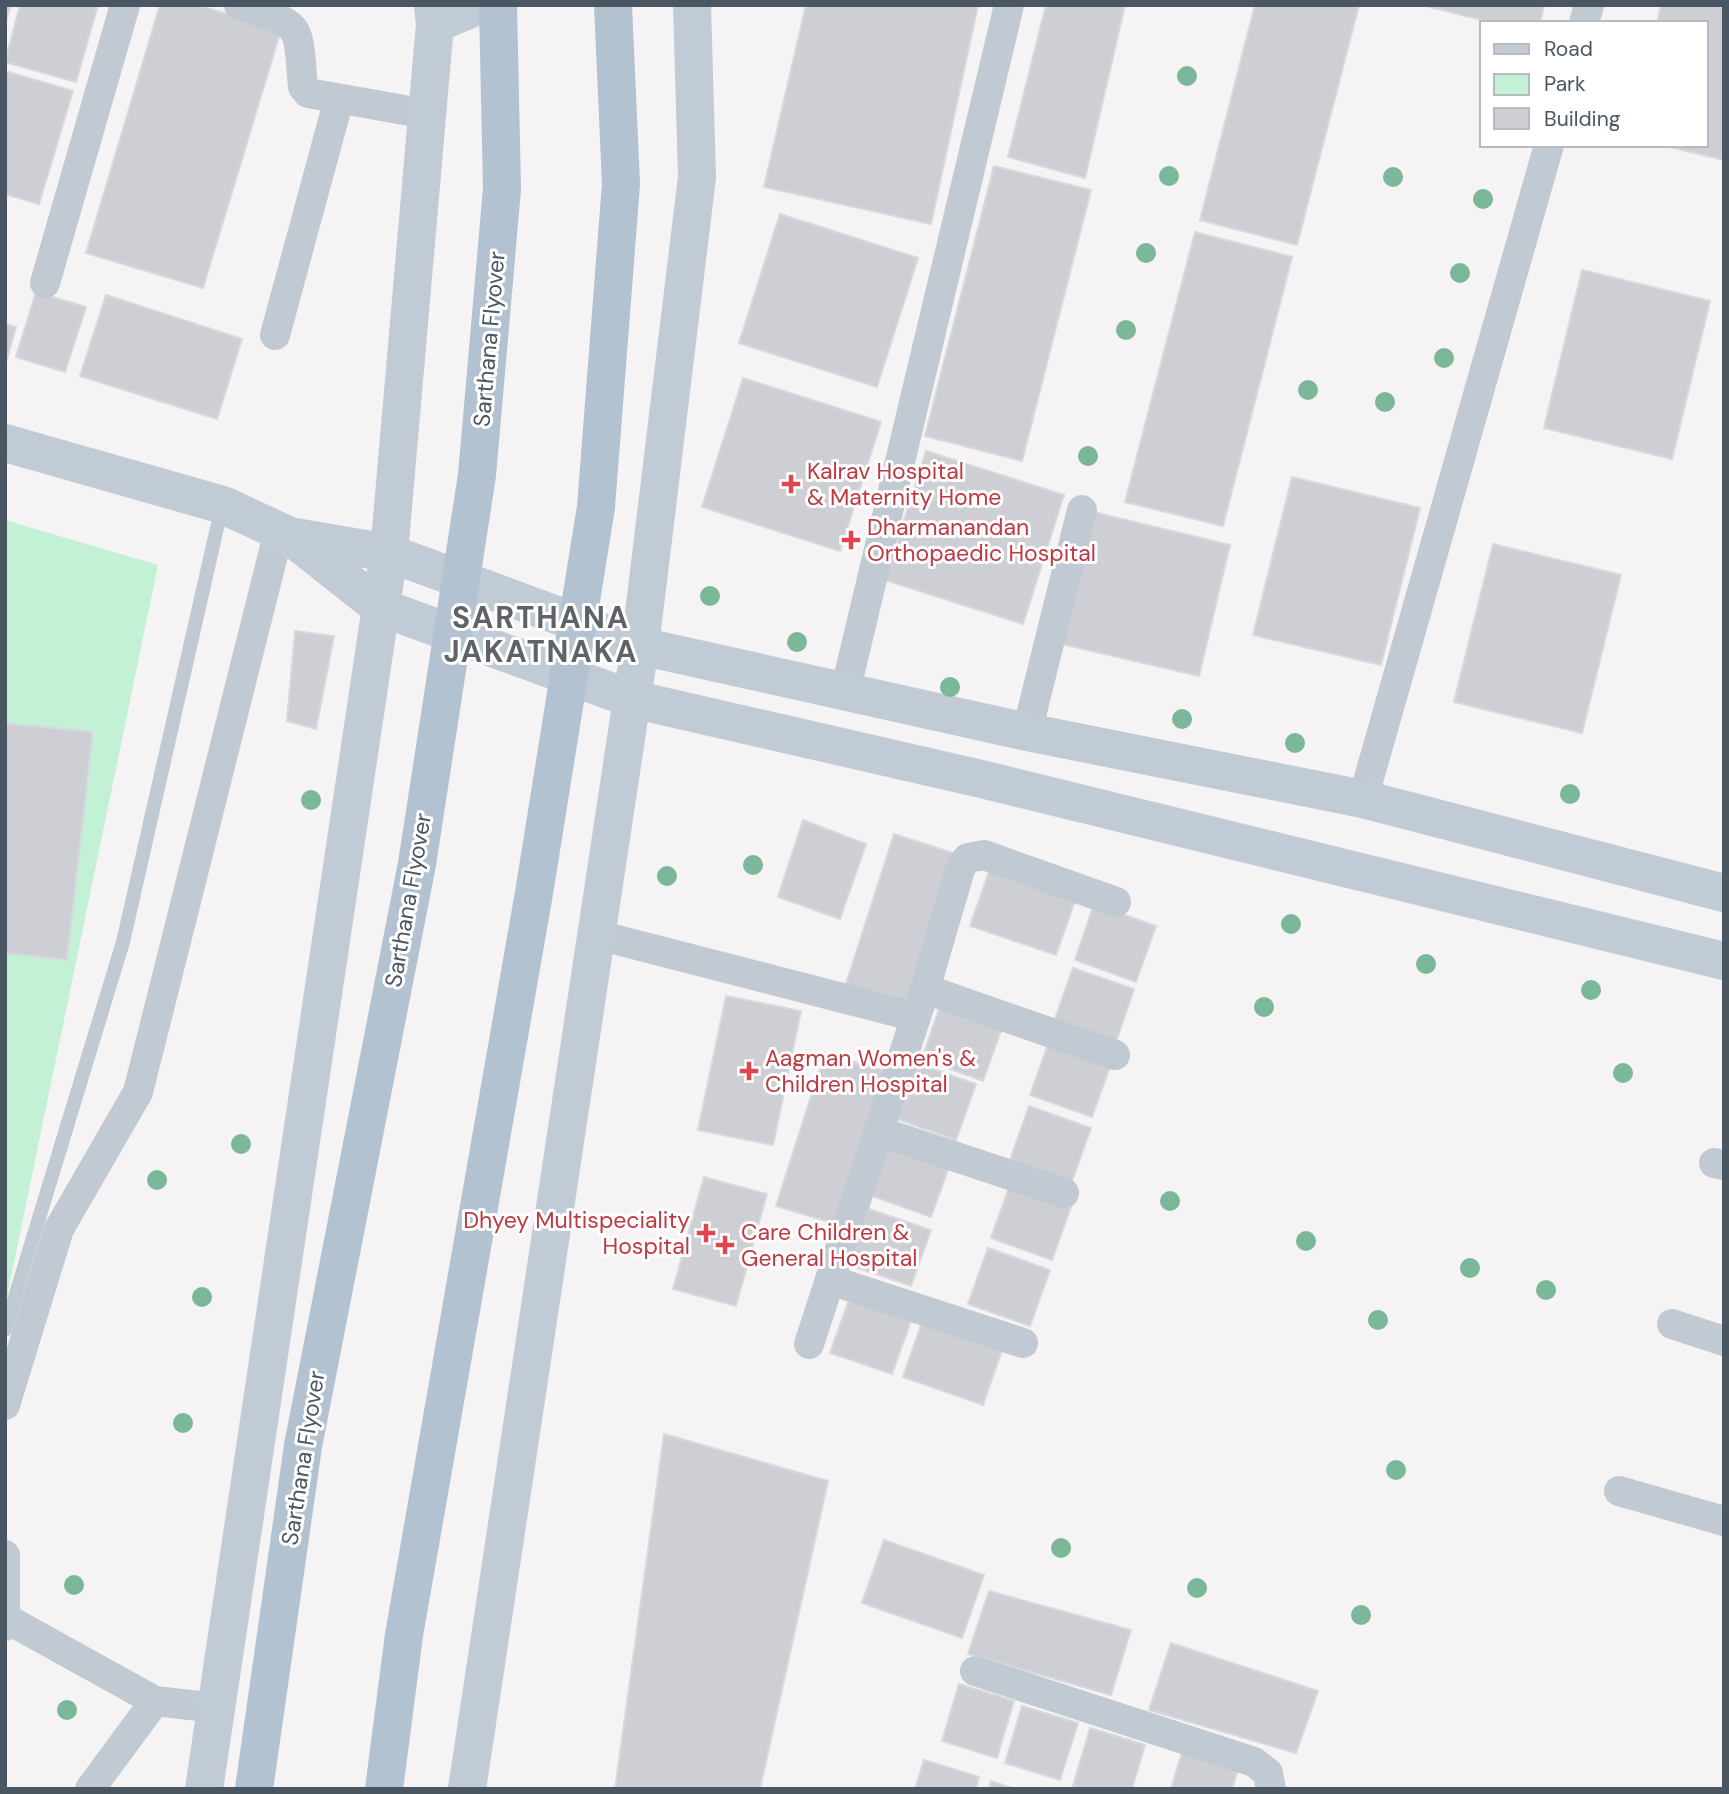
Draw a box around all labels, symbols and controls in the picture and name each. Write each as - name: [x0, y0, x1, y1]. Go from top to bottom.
- legend: [1480, 21, 1708, 147]
- text: Road: [1544, 35, 1593, 63]
- text: Park: [1544, 70, 1586, 98]
- text: Building: [1544, 105, 1621, 133]
- street label: Sarthana Flyover: [466, 250, 512, 428]
- place label: Kalrav Hospital & Maternity Home: [807, 456, 1001, 512]
- marker: Kalrav Hospital & Maternity Home: [781, 474, 801, 494]
- place label: Dharmanandan Orthopaedic Hospital: [867, 512, 1096, 568]
- marker: Dharmanandan Orthopaedic Hospital: [841, 530, 861, 550]
- district label: SARTHANA JAKATNAKA: [443, 598, 639, 671]
- street label: Sarthana Flyover: [378, 811, 438, 989]
- place label: Aagman Women's & Children Hospital: [765, 1043, 976, 1099]
- marker: Aagman Women's & Children Hospital: [739, 1061, 759, 1081]
- place label: Dhyey Multispeciality Hospital: [463, 1205, 690, 1261]
- place label: Care Children & General Hospital: [741, 1217, 917, 1273]
- marker: Dhyey Multispeciality Hospital: [696, 1223, 716, 1243]
- marker: Care Children & General Hospital: [715, 1235, 735, 1255]
- street label: Sarthana Flyover: [274, 1369, 332, 1547]

